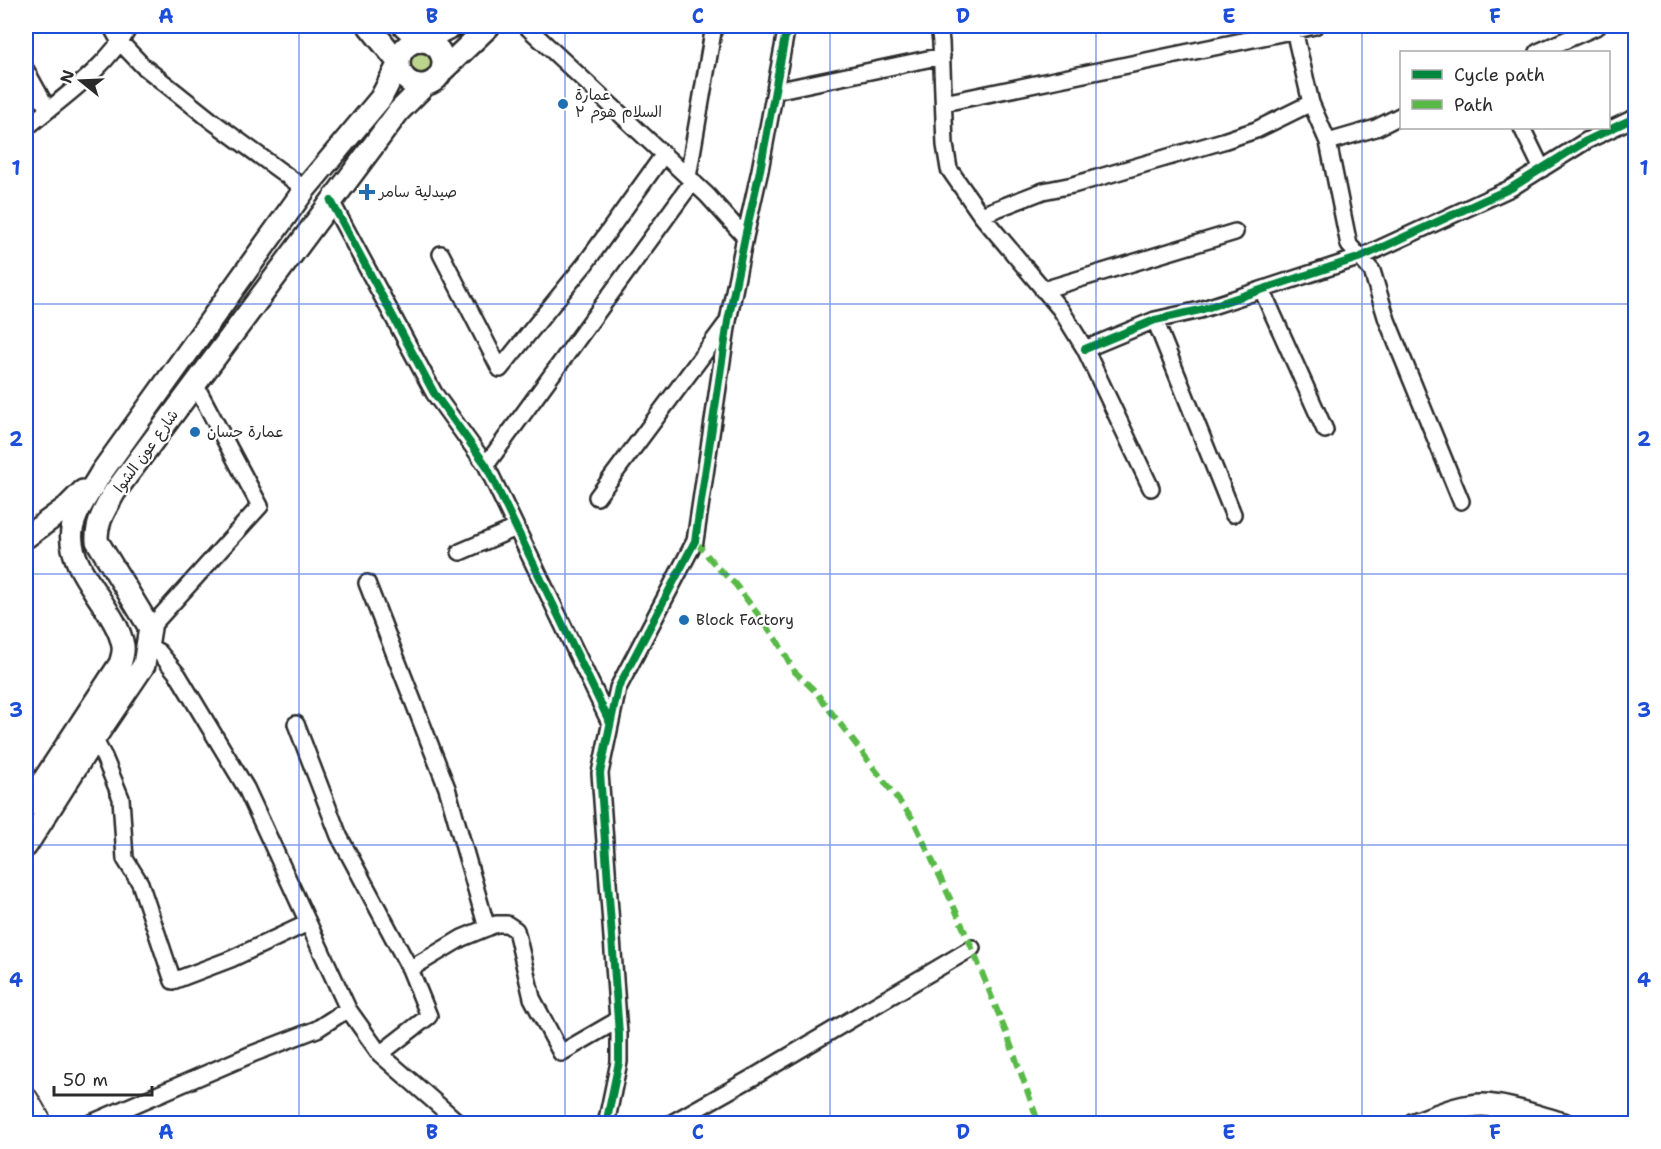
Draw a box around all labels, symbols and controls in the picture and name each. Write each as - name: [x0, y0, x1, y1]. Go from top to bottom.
- text: A: [158, 3, 174, 29]
- text: B: [426, 3, 438, 29]
- text: C: [692, 3, 704, 29]
- text: D: [956, 3, 970, 29]
- text: E: [1222, 3, 1236, 29]
- text: F: [1489, 3, 1501, 29]
- north arrow: [51, 51, 111, 111]
- legend: [1400, 51, 1610, 129]
- text: Cycle path: [1454, 63, 1545, 87]
- text: N: [55, 67, 79, 86]
- place label: عمارة السلام هوم ٣: [575, 85, 662, 124]
- text: Path: [1454, 93, 1493, 117]
- marker: عمارة السلام هوم ٣: [556, 97, 570, 111]
- text: 1: [11, 155, 21, 181]
- text: 1: [1639, 155, 1649, 181]
- place label: صيدلية سامر: [377, 182, 457, 202]
- marker: صيدلية سامر: [360, 185, 374, 199]
- street label: شارع عون الشوا: [109, 405, 183, 497]
- place label: عمارة حسان: [207, 422, 284, 442]
- marker: عمارة حسان: [188, 425, 202, 439]
- text: 2: [9, 426, 23, 452]
- text: 2: [1637, 426, 1651, 452]
- place label: Block Factory: [696, 610, 794, 630]
- marker: Block Factory: [677, 613, 691, 627]
- text: 3: [9, 697, 23, 723]
- text: 3: [1637, 697, 1651, 723]
- text: 4: [9, 967, 23, 993]
- text: 4: [1637, 967, 1651, 993]
- scale bar: [54, 1059, 152, 1097]
- text: 50 m: [63, 1068, 108, 1092]
- text: A: [158, 1119, 174, 1145]
- text: B: [426, 1119, 438, 1145]
- text: C: [692, 1119, 704, 1145]
- text: D: [956, 1119, 970, 1145]
- text: E: [1222, 1119, 1236, 1145]
- text: F: [1489, 1119, 1501, 1145]

